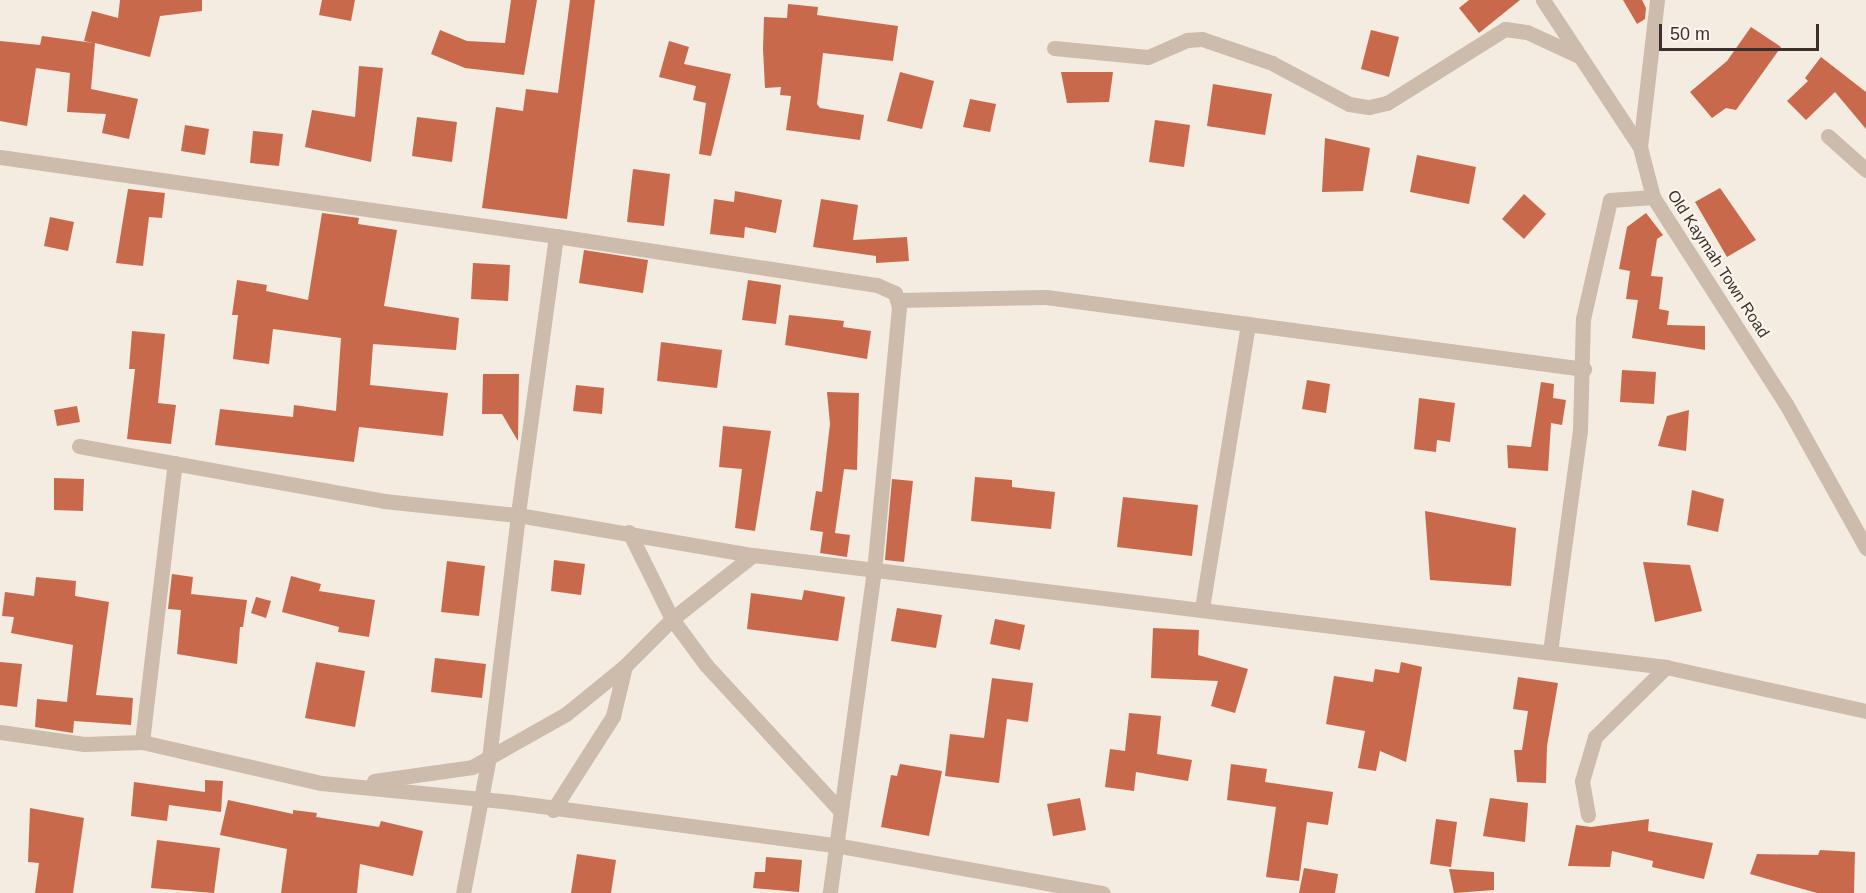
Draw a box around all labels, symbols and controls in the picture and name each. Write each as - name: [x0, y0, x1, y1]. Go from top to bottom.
- scale bar: [1662, 12, 1822, 50]
- text: 50 m: [1670, 24, 1710, 44]
- street label: Old Kaymah Town Road: [1663, 186, 1773, 342]

